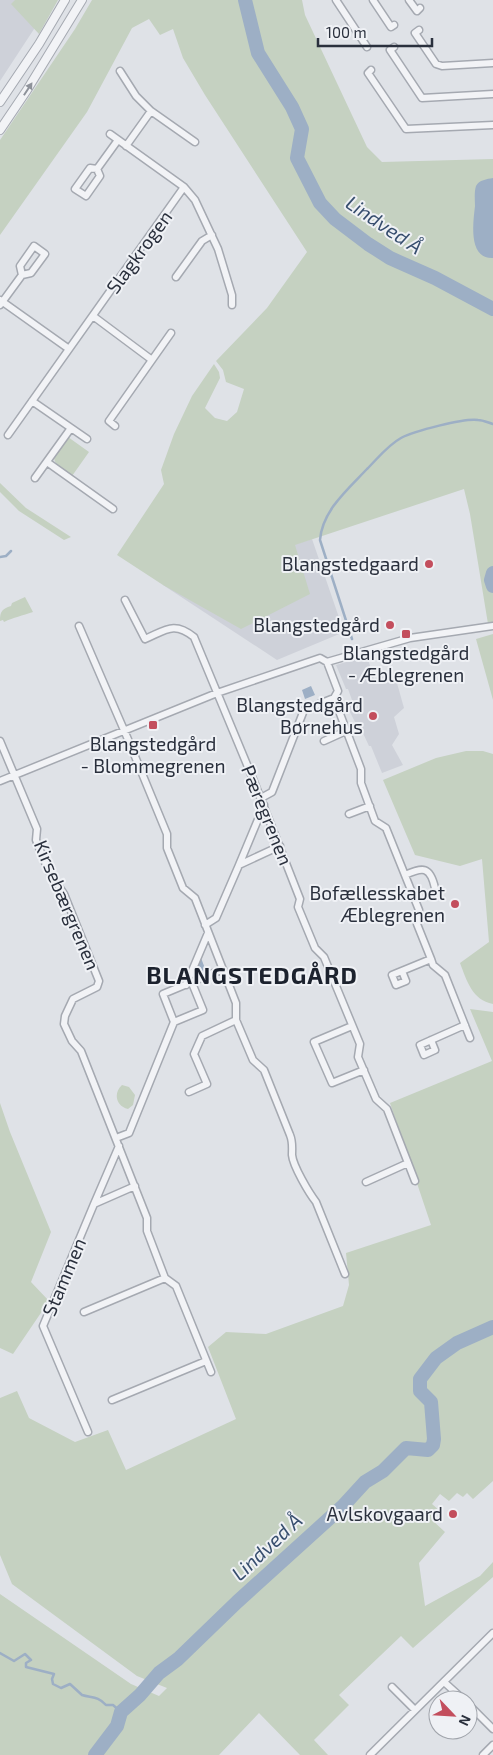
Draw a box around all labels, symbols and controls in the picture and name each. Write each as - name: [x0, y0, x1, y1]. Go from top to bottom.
- scale bar: [318, 15, 432, 47]
- text: 100 m: [326, 23, 367, 41]
- one-way arrow: [23, 83, 32, 96]
- water label: Lindved Å: [342, 190, 427, 259]
- street label: Slagkrogen: [101, 206, 176, 298]
- place label: Blangstedgaard: [282, 552, 419, 575]
- marker: Blangstedgaard: [423, 558, 435, 570]
- place label: Blangstedgård: [253, 613, 380, 636]
- marker: Blangstedgård: [384, 619, 396, 631]
- marker: Blangstedgård - Æblegrenen: [400, 628, 412, 640]
- place label: Blangstedgård - Æblegrenen: [343, 641, 469, 686]
- place label: Blangstedgård Børnehus: [236, 693, 363, 738]
- marker: Blangstedgård Børnehus: [367, 710, 379, 722]
- marker: Blangstedgård - Blommegrenen: [147, 719, 159, 731]
- place label: Blangstedgård - Blommegrenen: [81, 732, 225, 777]
- street label: Pæregrenen: [237, 761, 298, 868]
- street label: Kirsebærgrenen: [30, 836, 105, 973]
- place label: Bofællesskabet Æblegrenen: [310, 881, 445, 926]
- marker: Bofællesskabet Æblegrenen: [449, 898, 461, 910]
- district label: BLANGSTEDGÅRD: [146, 960, 358, 989]
- street label: Stammen: [37, 1234, 90, 1319]
- place label: Avlskovgaard: [326, 1502, 443, 1525]
- water label: Lindved Å: [226, 1508, 306, 1585]
- marker: Avlskovgaard: [447, 1508, 459, 1520]
- north arrow: [428, 1690, 478, 1740]
- text: N: [455, 1713, 475, 1729]

